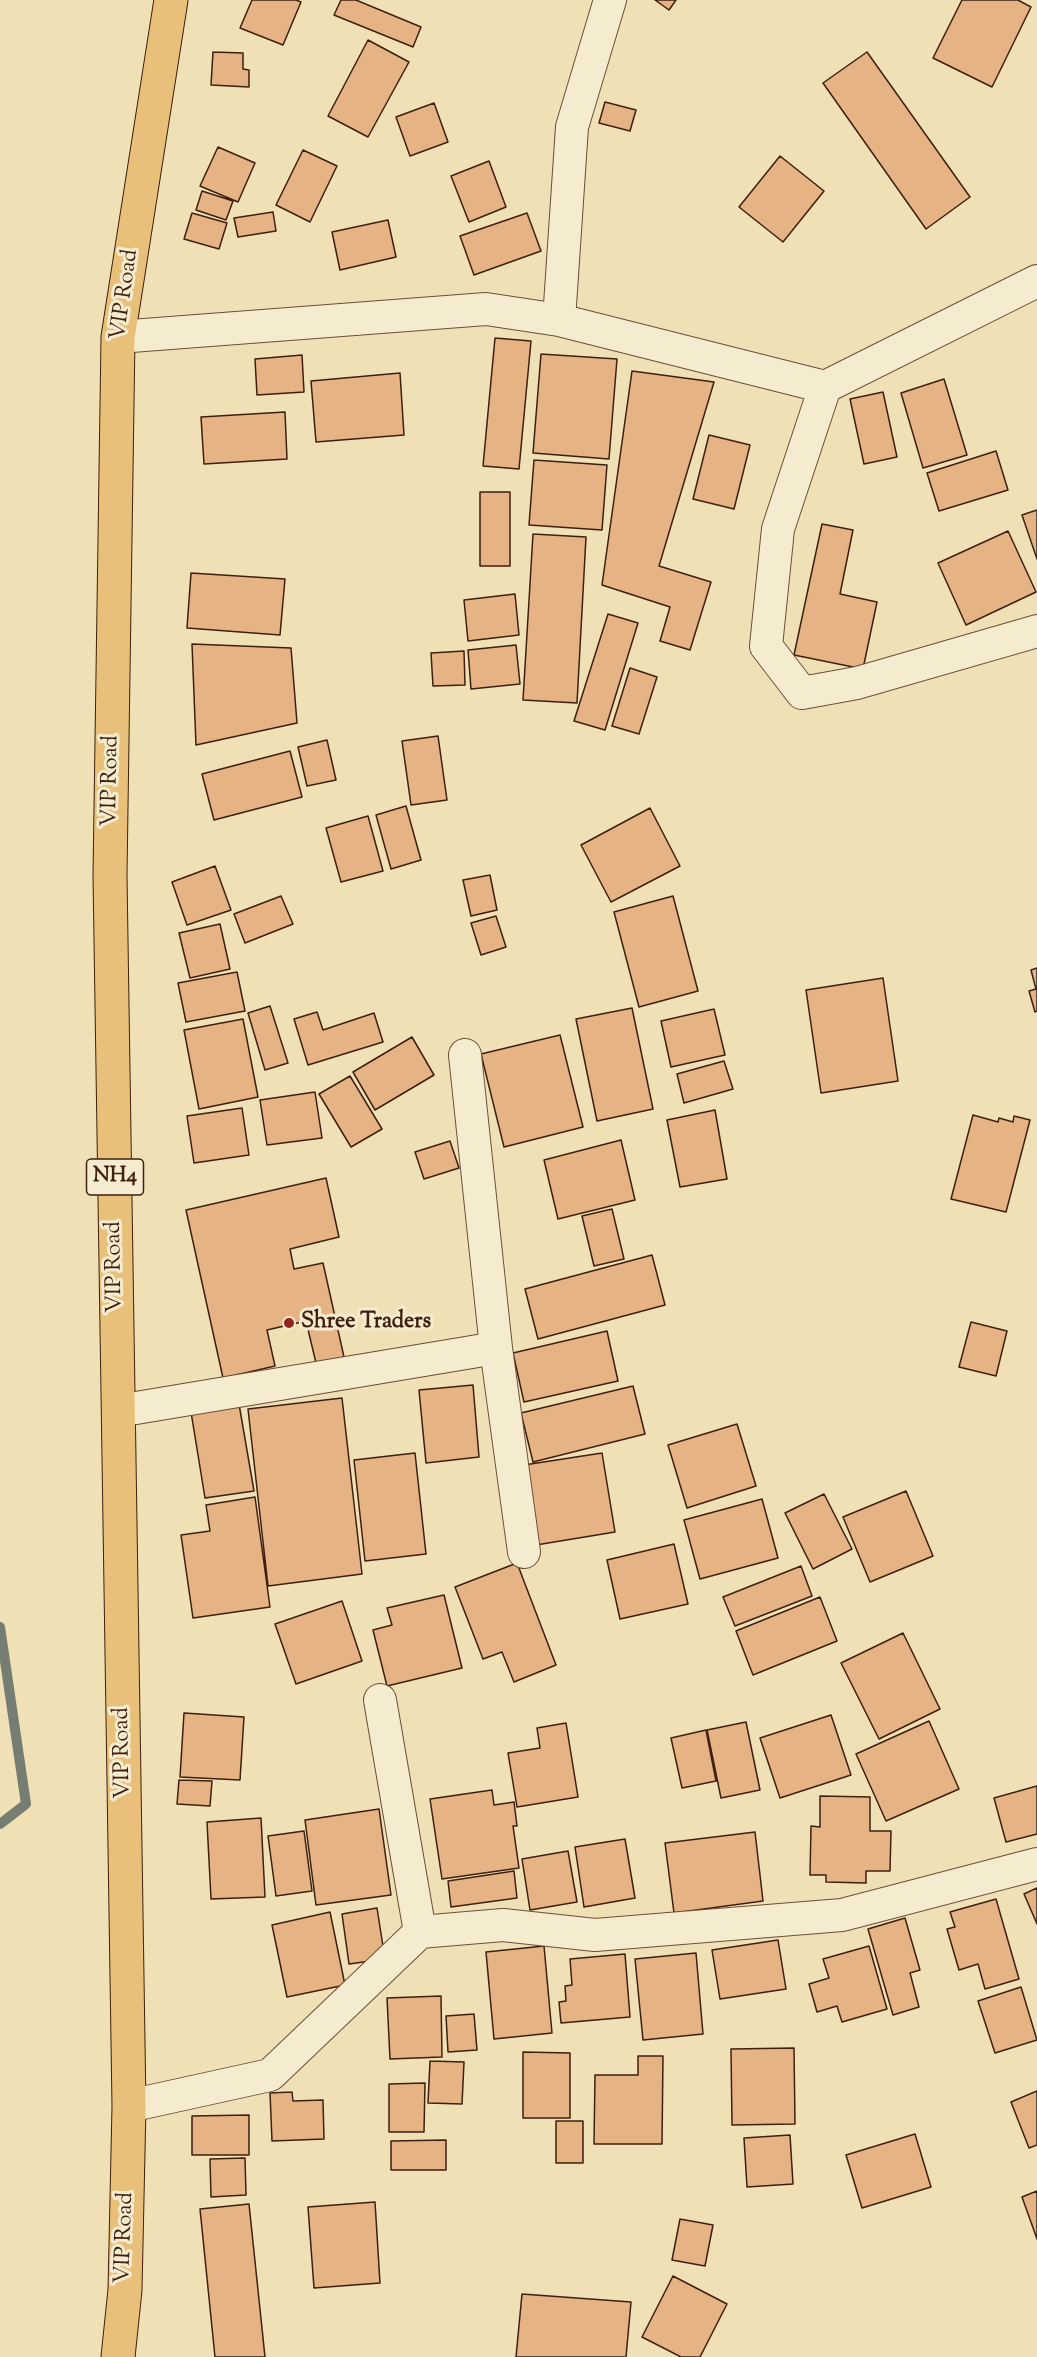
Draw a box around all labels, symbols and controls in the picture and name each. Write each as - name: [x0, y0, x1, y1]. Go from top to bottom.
- street label: VIP Road: [107, 248, 145, 342]
- street label: VIP Road: [98, 735, 126, 827]
- road number: NH4: [86, 1159, 144, 1195]
- street label: VIP Road: [102, 1221, 130, 1313]
- place label: Shree Traders: [301, 1310, 431, 1336]
- marker: Shree Traders: [282, 1316, 296, 1330]
- street label: VIP Road: [110, 1707, 138, 1799]
- street label: VIP Road: [111, 2192, 141, 2284]

